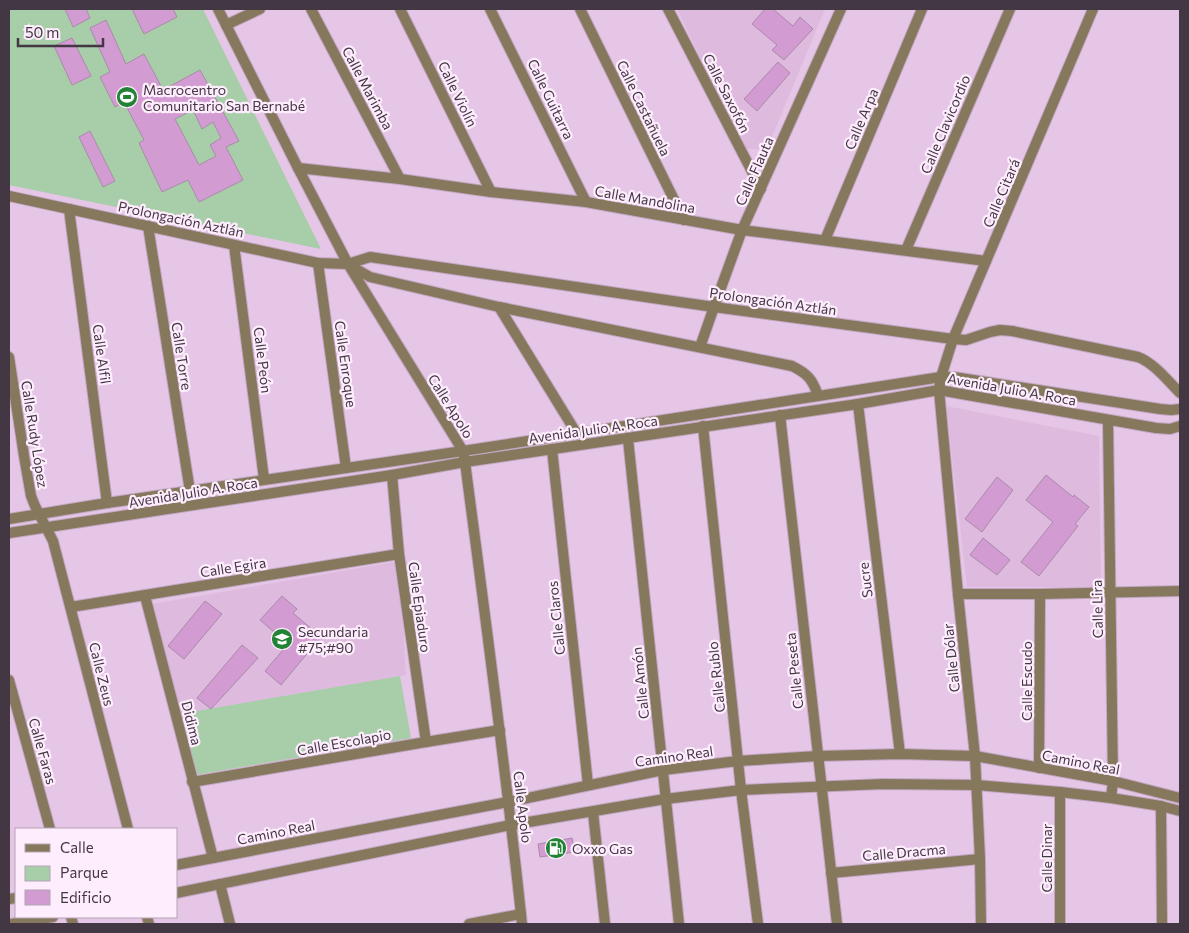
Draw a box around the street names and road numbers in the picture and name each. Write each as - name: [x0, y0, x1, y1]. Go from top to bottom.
- street label: Calle Marimba: [339, 44, 397, 132]
- street label: Calle Saxofón: [700, 51, 754, 135]
- street label: Calle Guitarra: [524, 56, 578, 142]
- street label: Calle Castañuela: [613, 57, 675, 159]
- street label: Calle Violín: [435, 58, 481, 130]
- street label: Calle Clavicordio: [916, 72, 974, 176]
- street label: Calle Arpa: [840, 86, 882, 152]
- street label: Calle Flauta: [731, 134, 777, 208]
- street label: Calle Citará: [979, 156, 1023, 230]
- street label: Calle Mandolina: [593, 182, 697, 216]
- street label: Prolongación Aztlán: [117, 197, 245, 241]
- street label: Prolongación Aztlán: [708, 284, 838, 318]
- street label: Calle Enroque: [331, 319, 361, 409]
- street label: Calle Torre: [168, 321, 196, 391]
- street label: Calle Alfil: [89, 323, 115, 385]
- street label: Calle Peón: [251, 326, 275, 394]
- street label: Avenida Julio A. Roca: [946, 369, 1078, 409]
- street label: Calle Apolo: [425, 371, 477, 441]
- street label: Calle Rudy López: [18, 379, 52, 489]
- street label: Avenida Julio A. Roca: [527, 412, 659, 446]
- street label: Avenida Julio A. Roca: [127, 473, 259, 511]
- street label: Calle Egira: [199, 553, 267, 581]
- street label: Calle Epiaduro: [405, 561, 435, 653]
- street label: Sucre: [854, 561, 876, 599]
- street label: Calle Claros: [544, 580, 568, 656]
- street label: Calle Lira: [1088, 580, 1106, 638]
- street label: Calle Dólar: [939, 622, 963, 693]
- street label: Calle Peseta: [782, 632, 806, 710]
- street label: Calle Zeus: [86, 640, 118, 708]
- street label: Calle Rublo: [704, 641, 728, 713]
- street label: Calle Escudo: [1018, 641, 1035, 721]
- street label: Calle Amón: [628, 646, 652, 720]
- street label: Didima: [178, 699, 206, 747]
- street label: Calle Faras: [25, 716, 61, 786]
- street label: Calle Escolapio: [296, 725, 392, 759]
- street label: Camino Real: [634, 742, 714, 770]
- street label: Camino Real: [1041, 746, 1121, 778]
- street label: Calle Apolo: [510, 770, 536, 844]
- street label: Camino Real: [236, 816, 316, 848]
- street label: Calle Dinar: [1038, 823, 1055, 892]
- street label: Calle Dracma: [862, 840, 946, 864]

